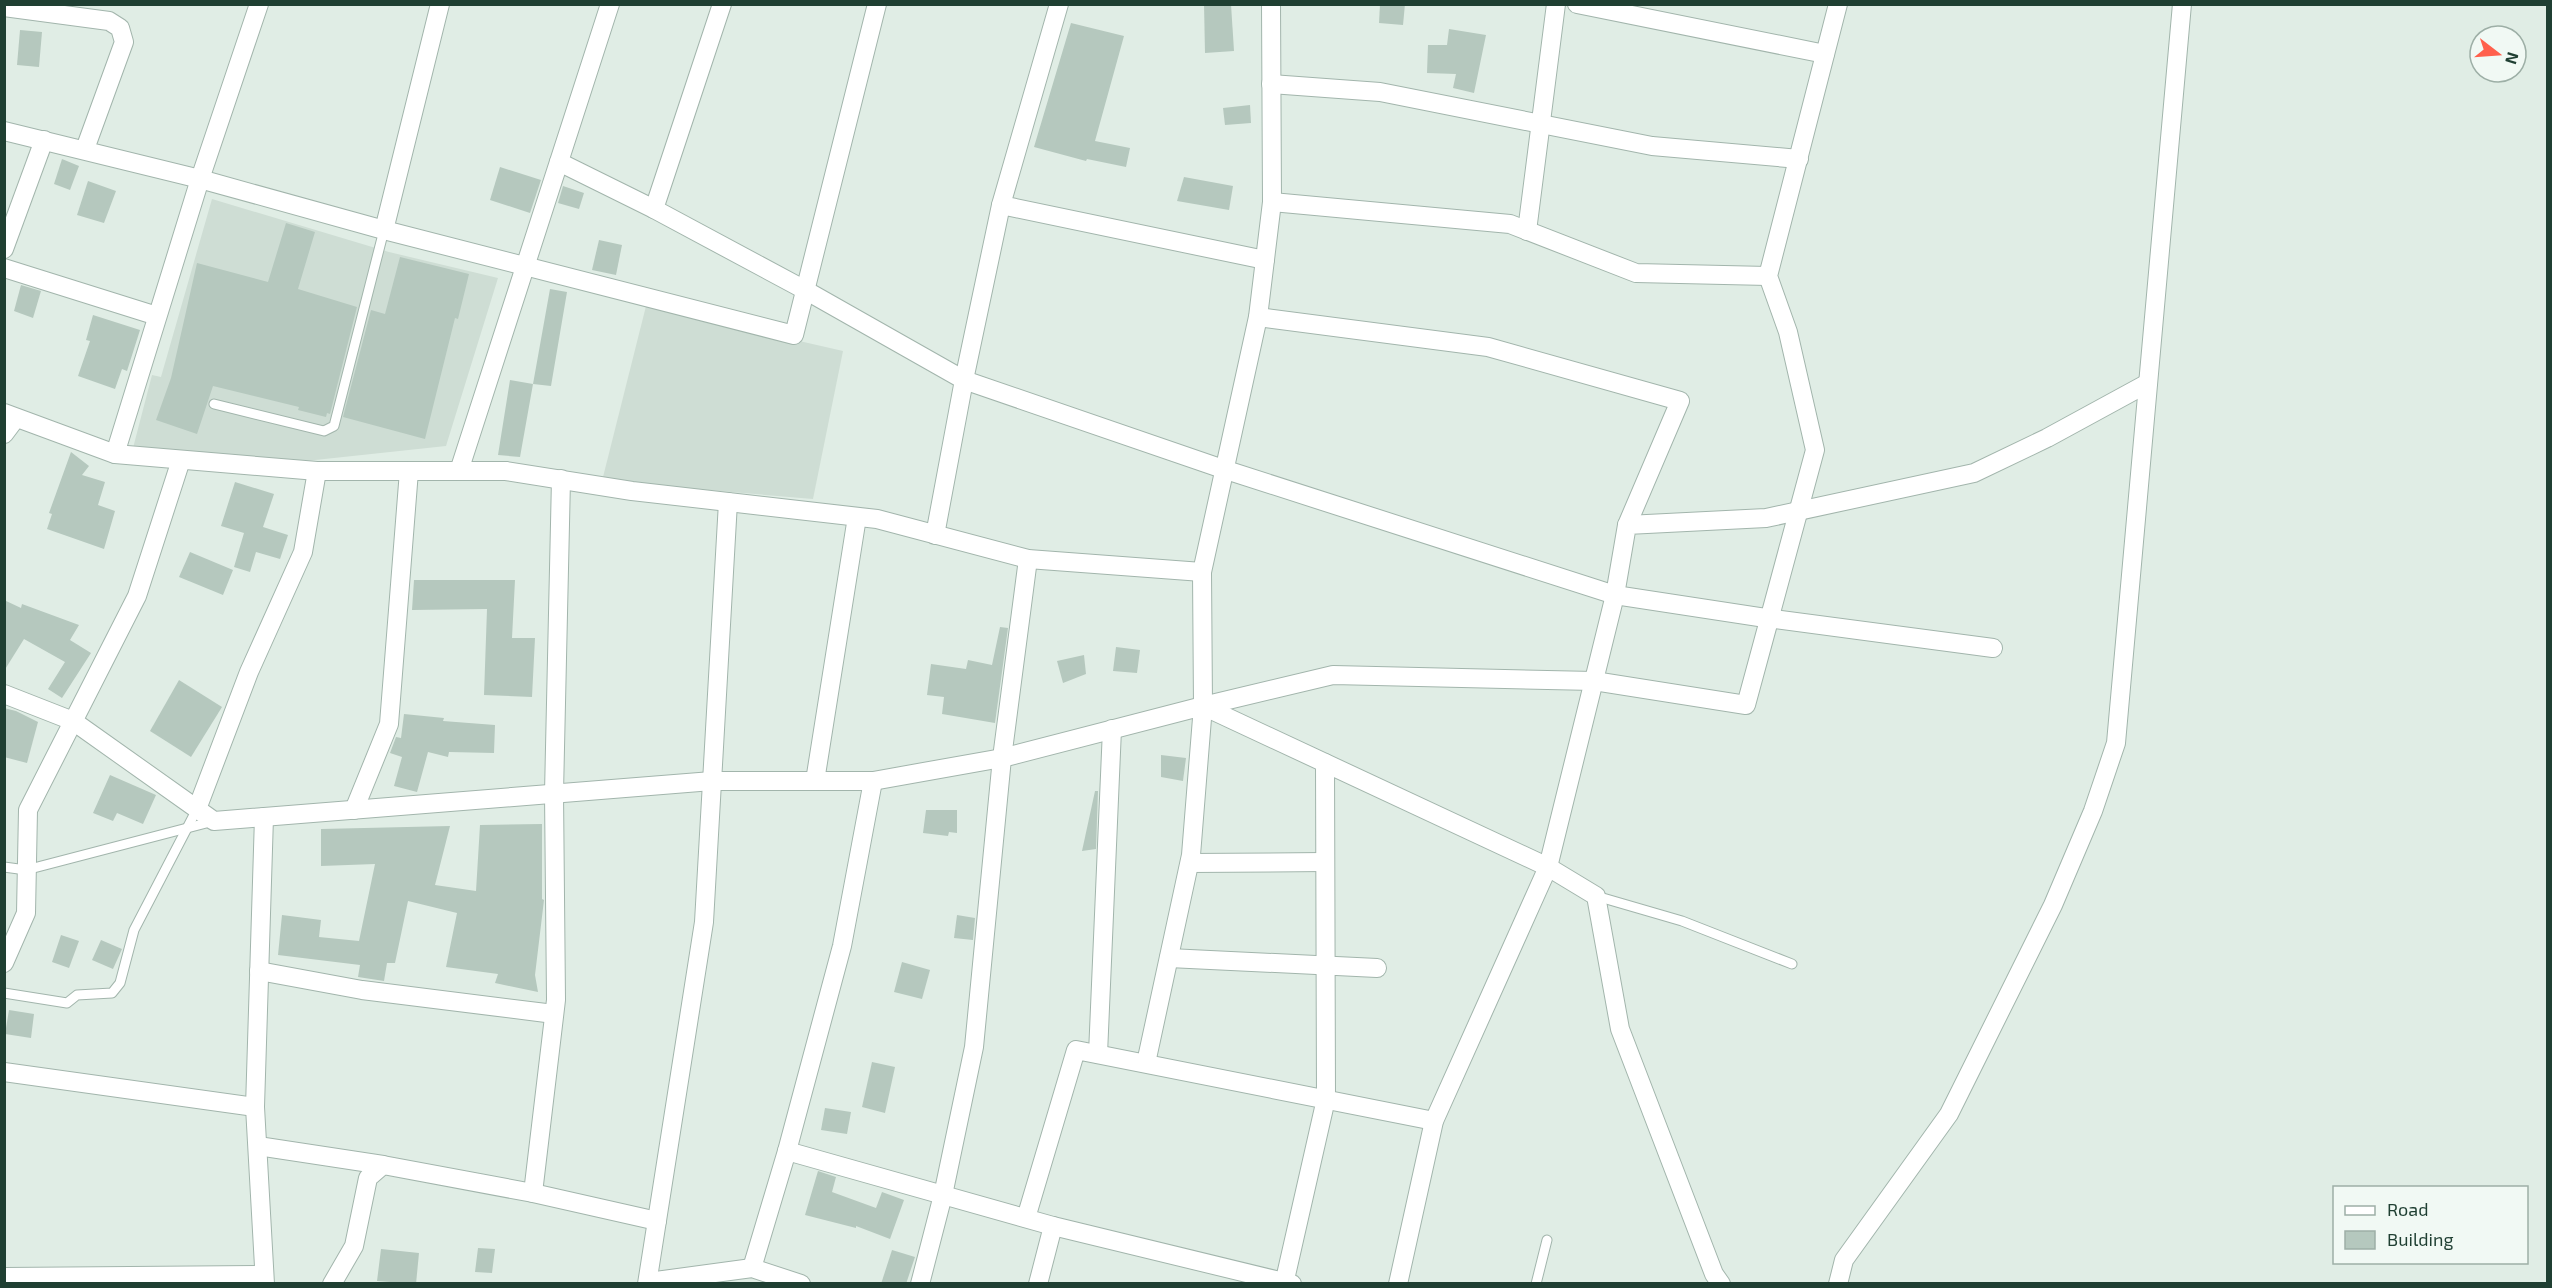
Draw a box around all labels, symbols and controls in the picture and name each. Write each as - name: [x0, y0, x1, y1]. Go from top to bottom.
- north arrow: [2468, 24, 2528, 84]
- text: N: [2502, 50, 2524, 67]
- legend: [2333, 1186, 2528, 1264]
- text: Road: [2387, 1198, 2428, 1220]
- text: Building: [2387, 1228, 2454, 1250]

